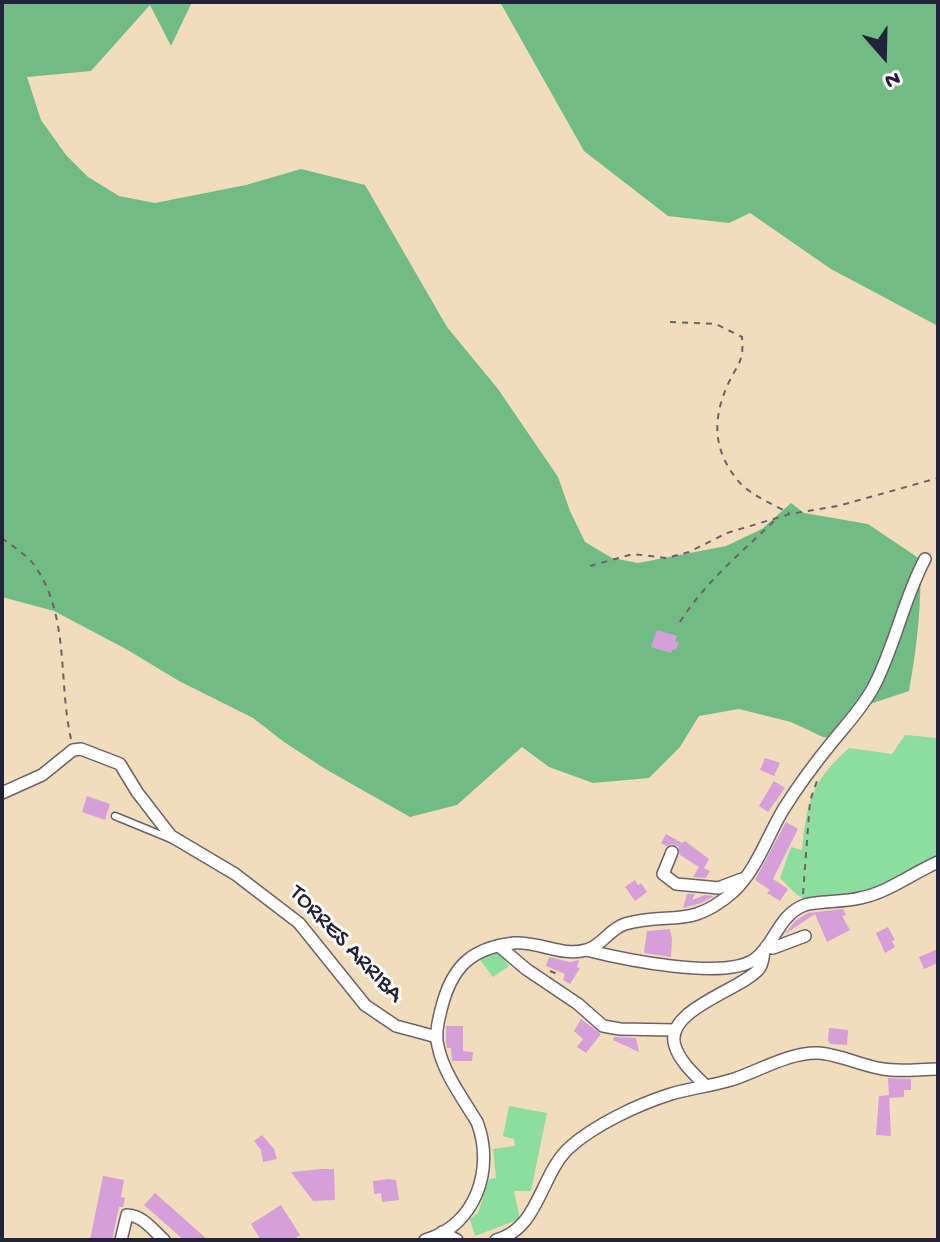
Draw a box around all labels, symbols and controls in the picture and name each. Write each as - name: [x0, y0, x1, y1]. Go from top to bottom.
- north arrow: [844, 16, 924, 96]
- text: N: [881, 64, 903, 93]
- street label: TORRES ARRIBA: [282, 880, 408, 1010]

